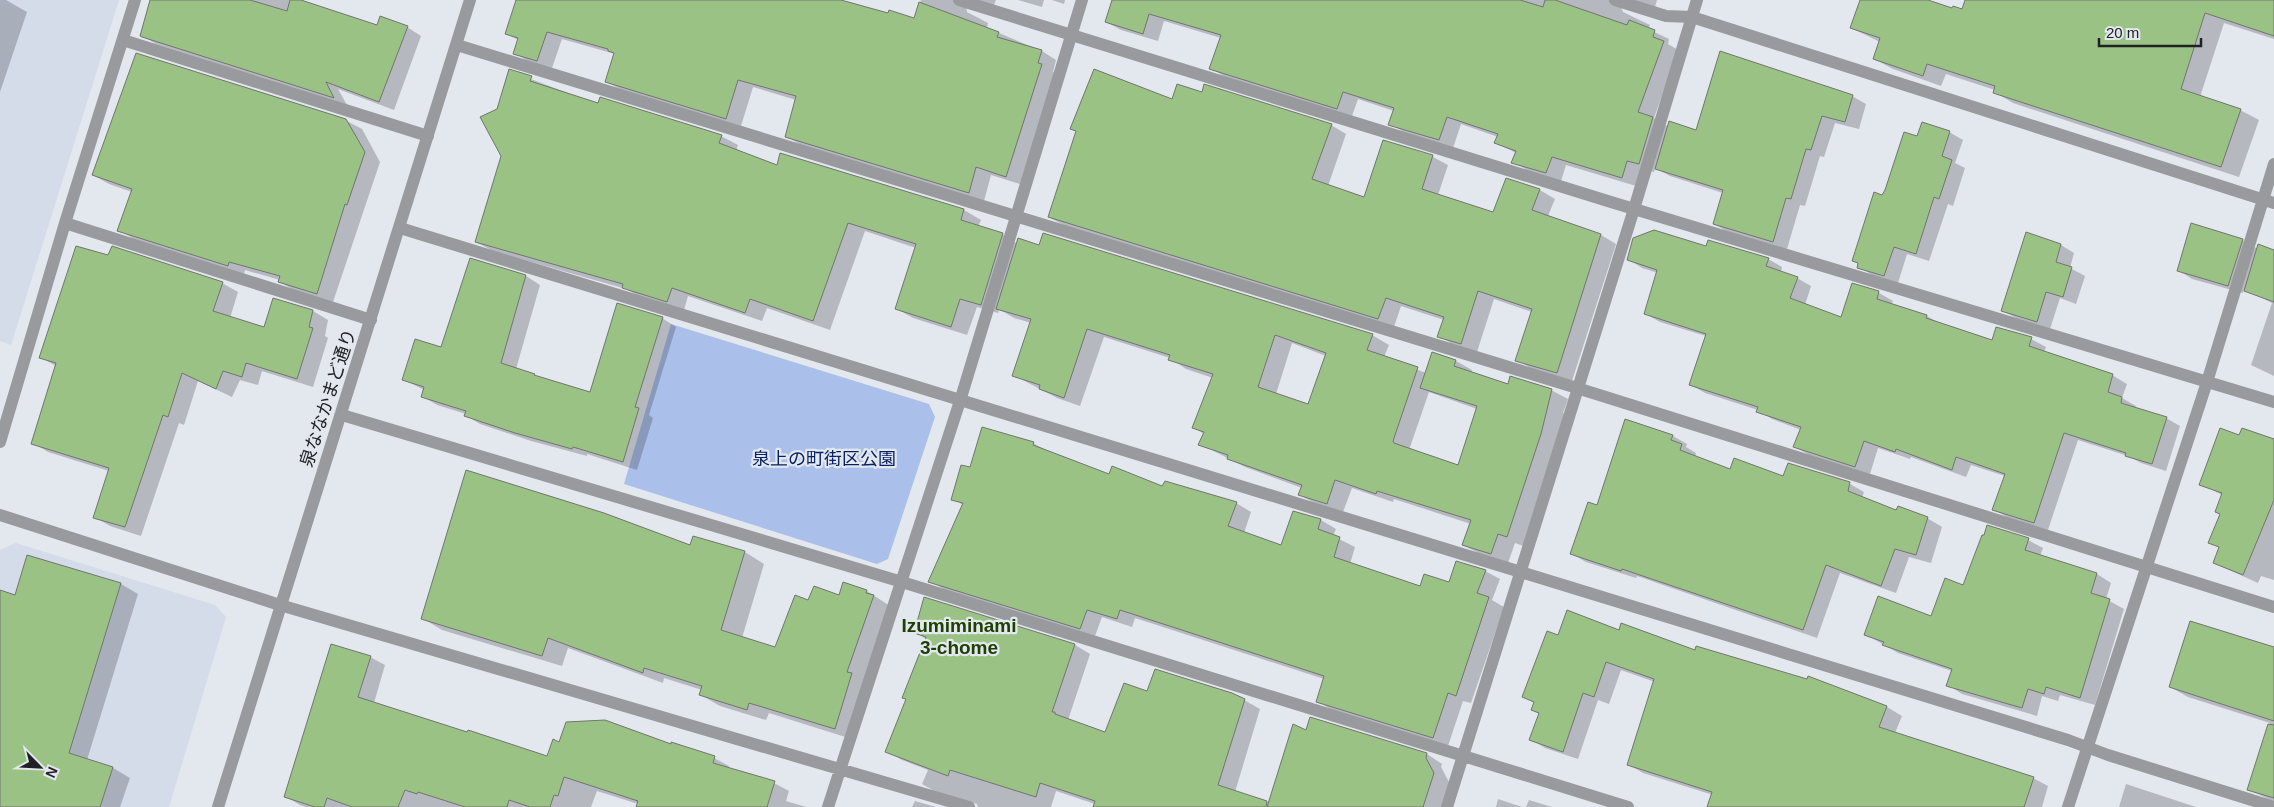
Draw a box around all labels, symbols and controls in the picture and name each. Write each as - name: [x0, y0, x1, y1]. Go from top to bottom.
- scale bar: [2099, 15, 2202, 47]
- text: 20 m: [2106, 24, 2139, 41]
- street label: 泉ななかまど通り: [296, 326, 360, 470]
- park label: 泉上の町街区公園: [752, 449, 896, 469]
- district label: Izumiminami 3-chome: [901, 615, 1017, 658]
- north arrow: [15, 742, 65, 792]
- text: N: [43, 764, 61, 780]

